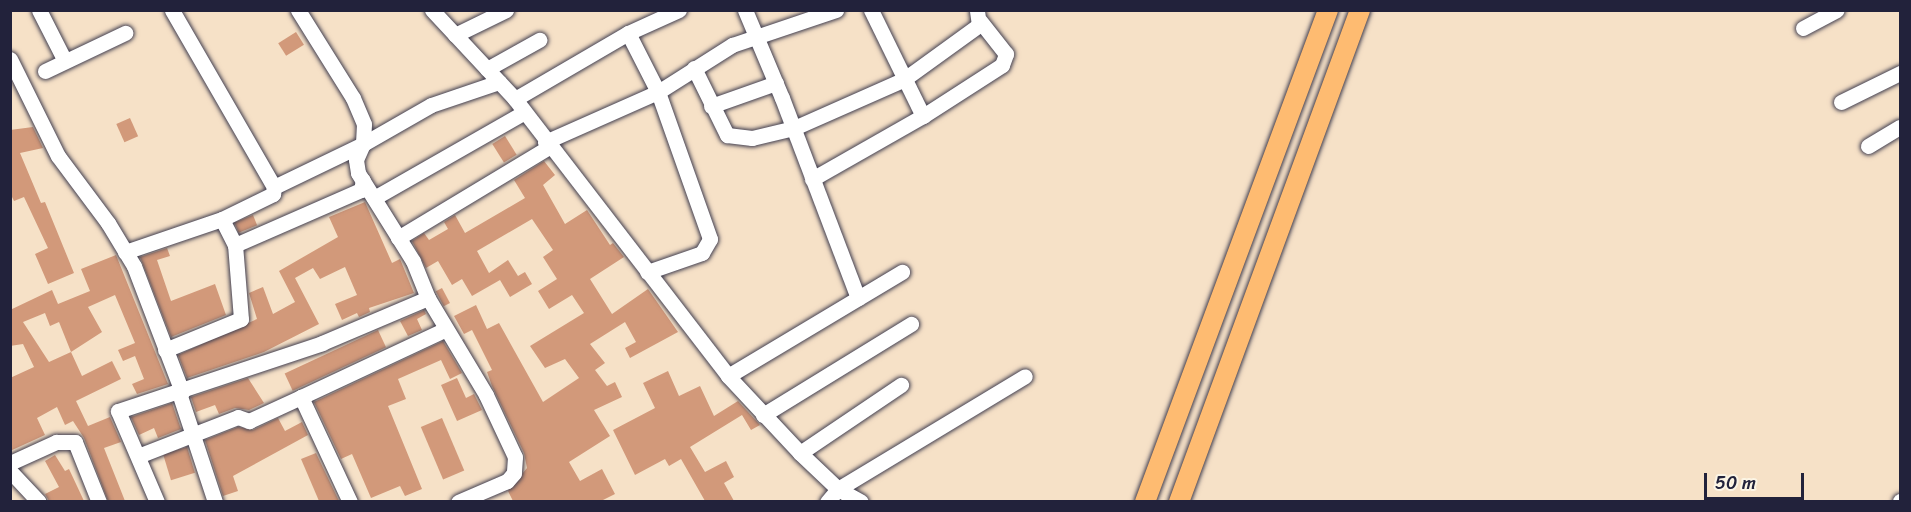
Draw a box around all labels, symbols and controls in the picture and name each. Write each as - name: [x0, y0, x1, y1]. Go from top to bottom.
- scale bar: [1707, 461, 1808, 499]
- text: 50 m: [1715, 467, 1756, 499]

